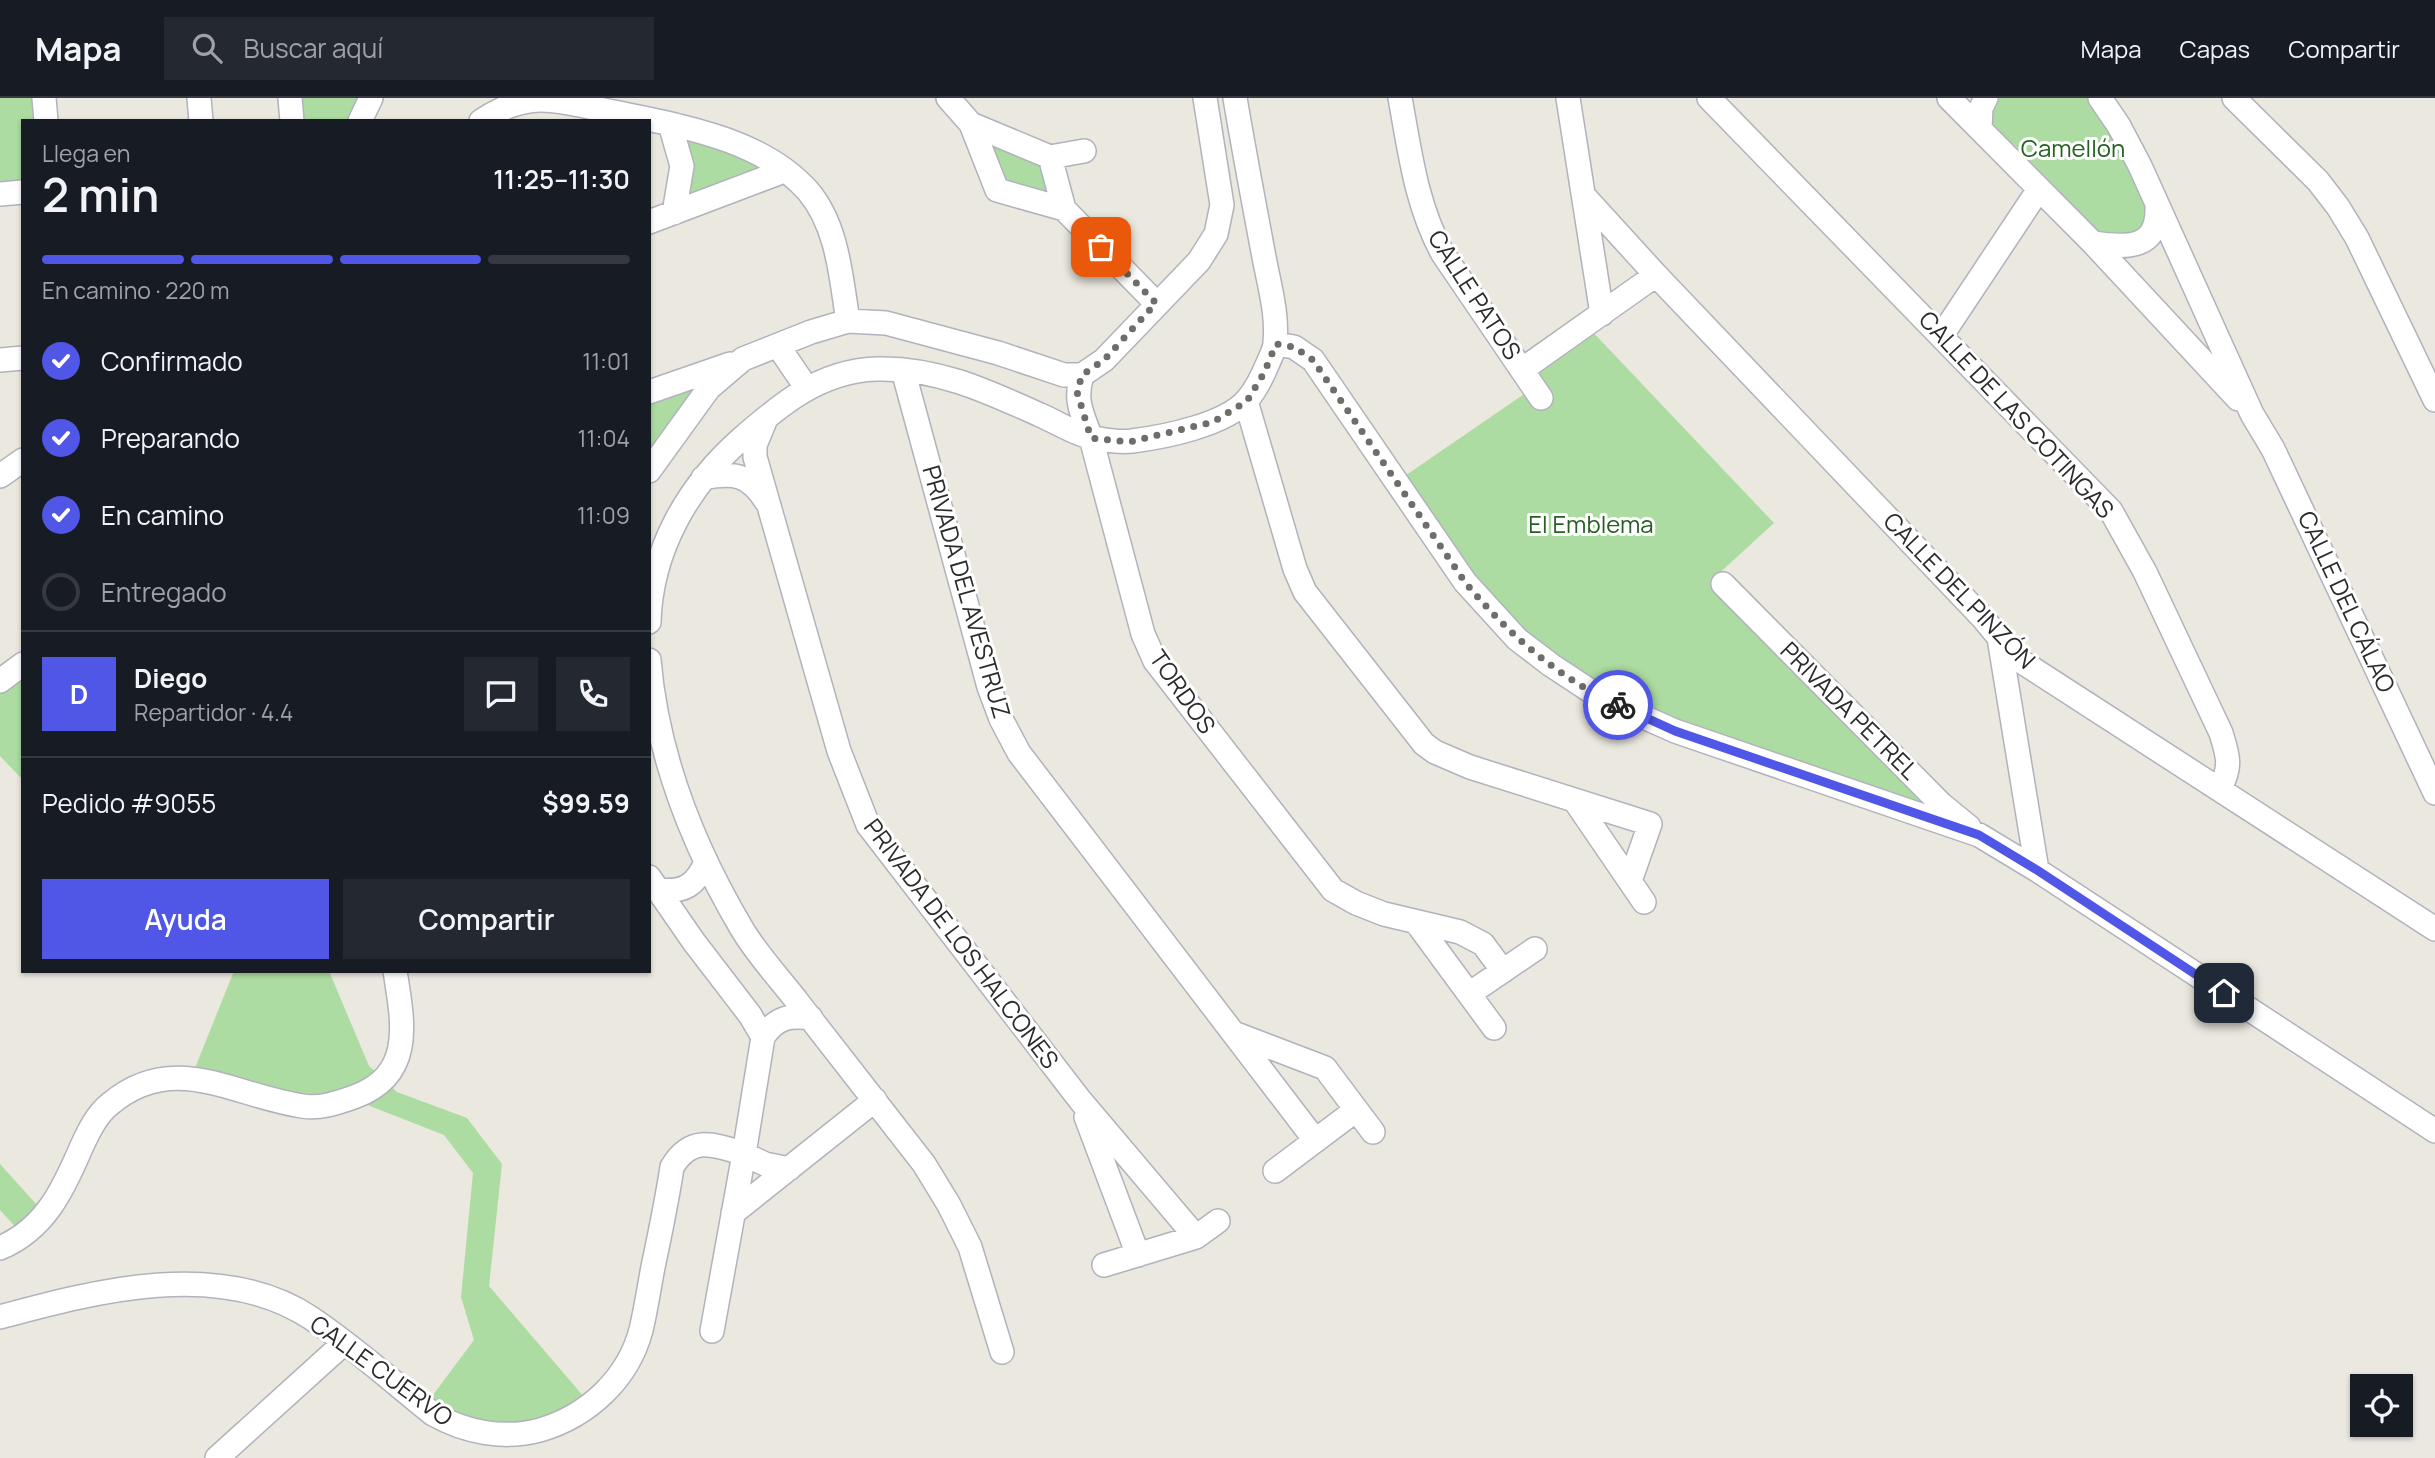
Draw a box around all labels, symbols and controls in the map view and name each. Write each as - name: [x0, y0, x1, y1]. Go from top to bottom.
- search box: [164, 17, 654, 80]
- text: Mapa: [35, 26, 122, 71]
- icon: search: [188, 29, 226, 67]
- text: Buscar aquí: [244, 30, 383, 66]
- text: Mapa: [2081, 32, 2142, 65]
- text: Capas: [2180, 32, 2250, 65]
- text: Compartir: [2288, 32, 2400, 65]
- park label: Camellón: [2021, 131, 2125, 164]
- text: Llega en: [42, 137, 130, 169]
- text: 11:25–11:30: [493, 161, 630, 197]
- text: 2 min: [42, 163, 159, 226]
- pin: [1071, 217, 1131, 277]
- street label: CALLE PATOS: [1421, 223, 1530, 365]
- icon: bag: [1082, 228, 1120, 266]
- text: En camino · 220 m: [42, 274, 230, 306]
- street label: CALLE DE LAS COTINGAS: [1912, 303, 2122, 525]
- icon: check: [42, 342, 80, 380]
- text: Confirmado: [101, 343, 243, 379]
- text: 11:01: [582, 345, 630, 377]
- icon: check: [42, 419, 80, 457]
- text: Preparando: [101, 420, 240, 456]
- text: 11:04: [578, 422, 630, 454]
- street label: PRIVADA DEL AVESTRUZ: [916, 461, 1019, 722]
- icon: check: [42, 496, 80, 534]
- text: En camino: [101, 497, 224, 533]
- text: 11:09: [577, 499, 630, 531]
- street label: CALLE DEL PINZÓN: [1877, 505, 2043, 675]
- street label: CALLE DEL CÁLAO: [2291, 505, 2404, 698]
- park label: El Emblema: [1528, 507, 1654, 540]
- text: Entregado: [101, 574, 227, 610]
- street label: PRIVADA PETREL: [1774, 634, 1926, 786]
- street label: TORDOS: [1142, 643, 1224, 740]
- button: chat: [464, 657, 538, 731]
- button: phone: [556, 657, 630, 731]
- text: Diego: [134, 660, 207, 696]
- courier: [1583, 670, 1653, 740]
- text: D: [70, 676, 88, 712]
- icon: bike: [1599, 686, 1637, 724]
- text: Repartidor · 4.4: [134, 696, 293, 728]
- text: Pedido #9055: [42, 785, 216, 821]
- text: $99.59: [542, 785, 630, 821]
- street label: PRIVADA DE LOS HALCONES: [857, 811, 1067, 1075]
- button: Ayuda: [42, 879, 329, 959]
- button: Compartir: [343, 879, 630, 959]
- pin: [2194, 963, 2254, 1023]
- icon: home: [2205, 974, 2243, 1012]
- street label: CALLE CUERVO: [304, 1307, 460, 1433]
- map controls: [2350, 1374, 2413, 1437]
- button: locate: [2350, 1374, 2413, 1437]

